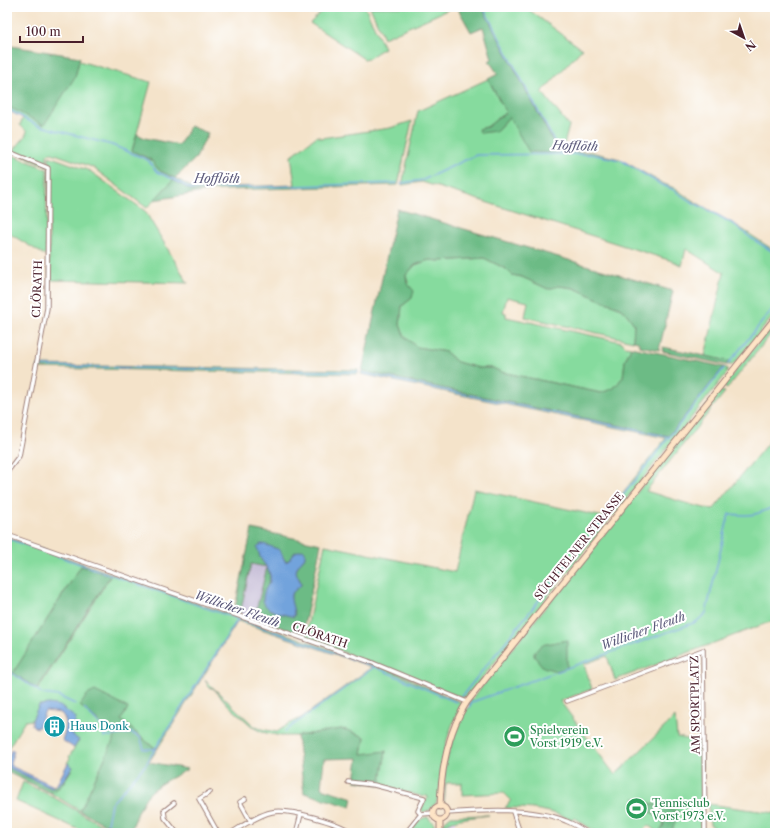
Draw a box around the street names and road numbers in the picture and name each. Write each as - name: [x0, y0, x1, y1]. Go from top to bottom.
- street label: CLÖRATH: [28, 260, 45, 318]
- street label: SÜCHTELNER STRASSE: [530, 488, 627, 603]
- street label: CLÖRATH: [290, 618, 350, 651]
- street label: AM SPORTPLATZ: [687, 656, 703, 755]

